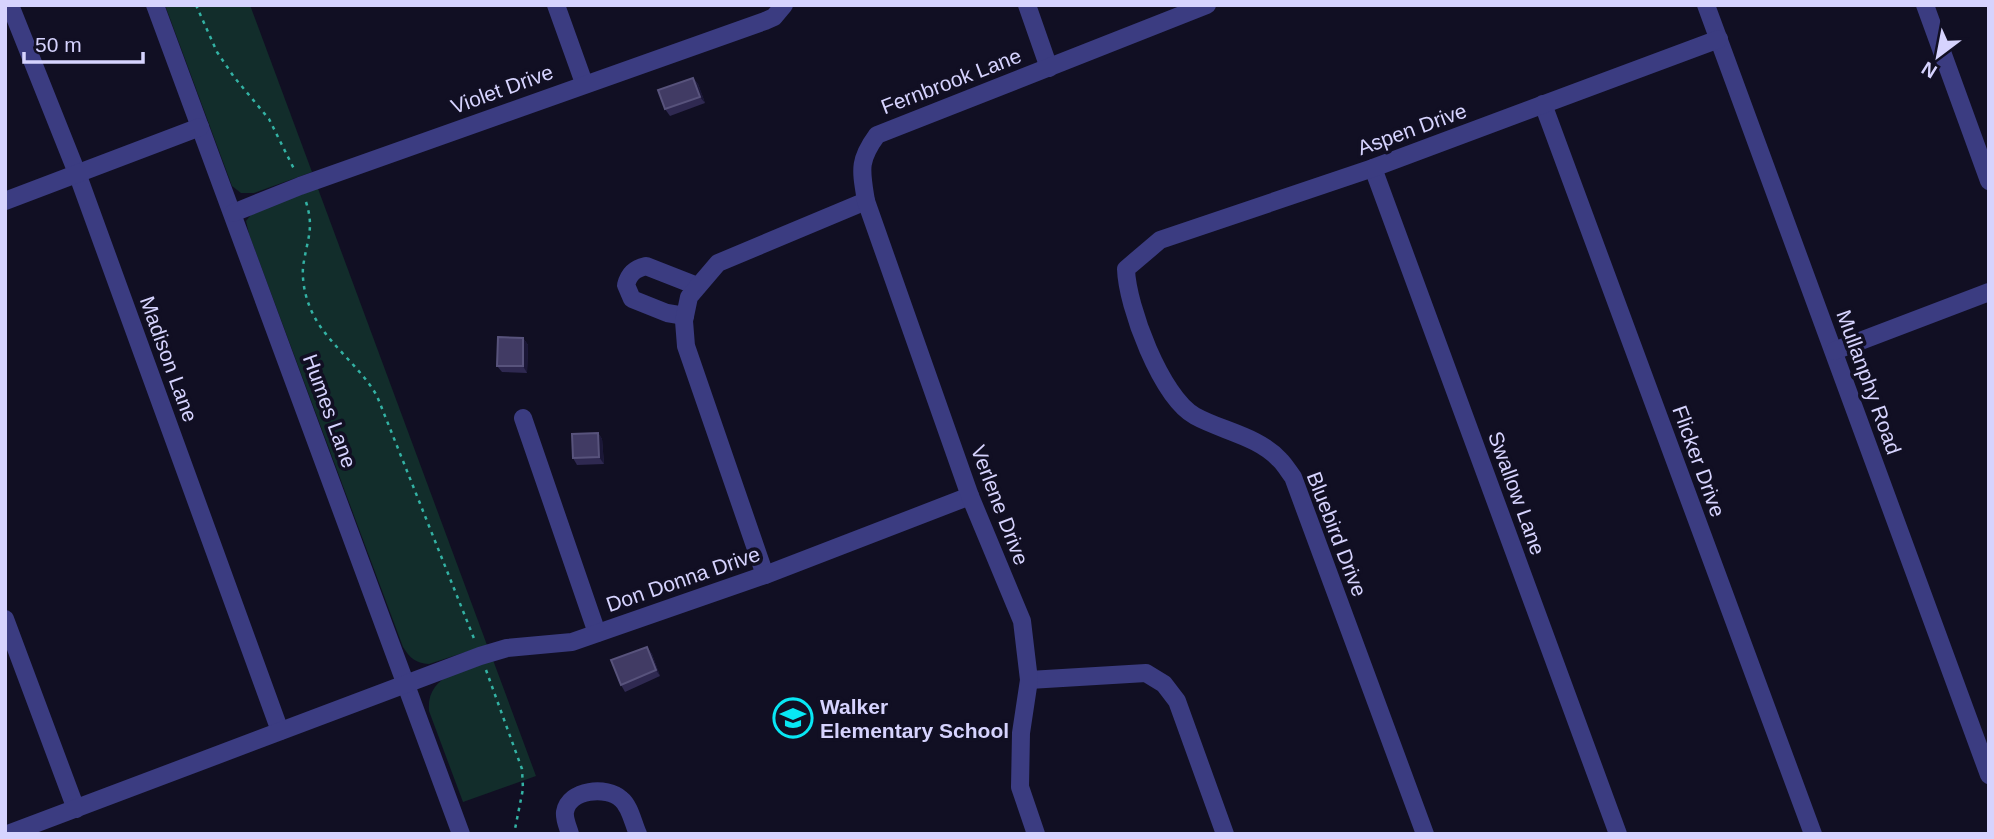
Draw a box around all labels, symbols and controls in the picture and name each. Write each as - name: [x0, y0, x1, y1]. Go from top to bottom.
- scale bar: [24, 21, 144, 65]
- north arrow: [1903, 21, 1973, 91]
- text: 50 m: [35, 33, 82, 56]
- street label: Fernbrook Lane: [878, 44, 1024, 118]
- text: N: [1918, 57, 1941, 83]
- street label: Violet Drive: [448, 60, 556, 118]
- street label: Aspen Drive: [1354, 99, 1470, 159]
- street label: Madison Lane: [136, 293, 202, 425]
- street label: Mullanphy Road: [1832, 307, 1906, 457]
- street label: Humes Lane: [299, 351, 361, 471]
- street label: Flicker Drive: [1668, 402, 1730, 520]
- street label: Swallow Lane: [1484, 428, 1550, 558]
- street label: Verlene Drive: [967, 442, 1033, 568]
- street label: Bluebird Drive: [1303, 468, 1371, 600]
- street label: Don Donna Drive: [603, 542, 763, 616]
- place label: Walker Elementary School: [820, 695, 1009, 742]
- school or university icon: Walker Elementary School: [772, 697, 814, 739]

